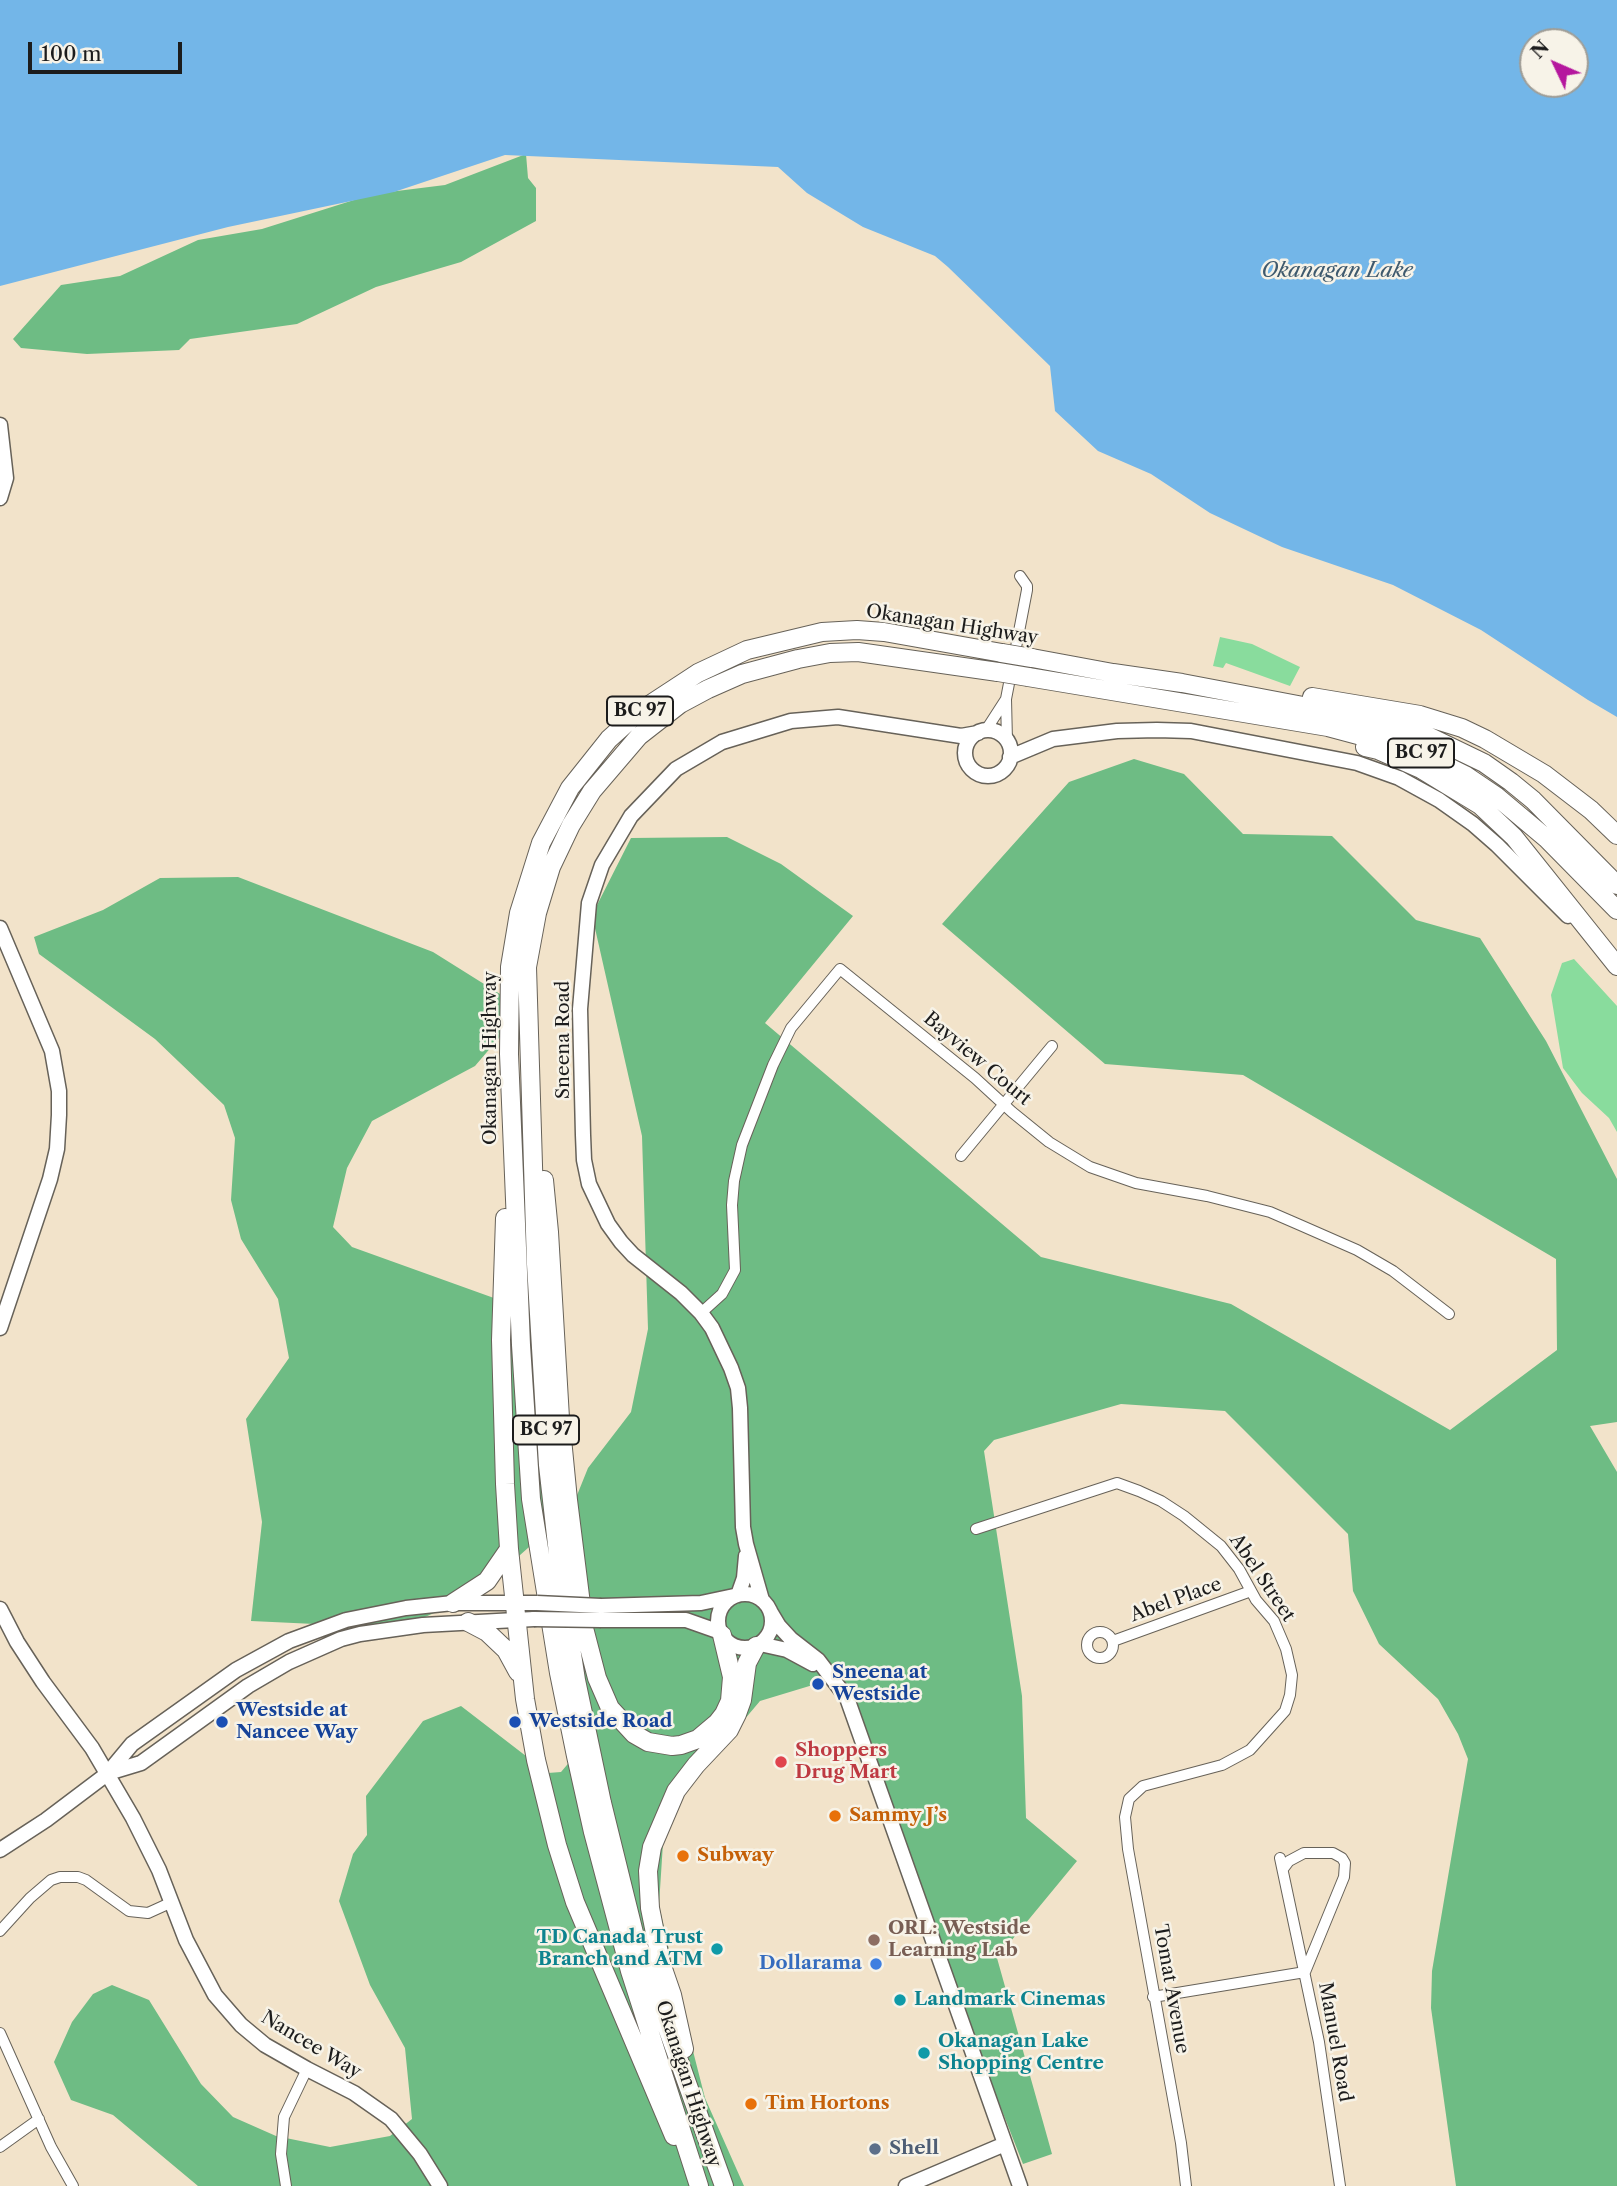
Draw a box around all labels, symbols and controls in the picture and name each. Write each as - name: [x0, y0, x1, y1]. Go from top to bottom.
- scale bar: [32, 28, 186, 72]
- north arrow: [1519, 28, 1589, 98]
- text: N: [1526, 36, 1554, 63]
- text: 100 m: [41, 41, 102, 66]
- water label: Okanagan Lake: [1261, 258, 1413, 284]
- street label: Okanagan Highway: [864, 600, 1040, 650]
- road number: BC 97: [607, 696, 673, 726]
- road number: BC 97: [1388, 738, 1454, 768]
- street label: Okanagan Highway: [480, 971, 502, 1145]
- street label: Sneena Road: [553, 981, 575, 1099]
- street label: Bayview Court: [919, 1007, 1035, 1111]
- road number: BC 97: [513, 1415, 579, 1444]
- street label: Abel Street: [1224, 1530, 1300, 1626]
- street label: Abel Place: [1127, 1573, 1225, 1627]
- place label: Sneena at Westside: [832, 1662, 927, 1706]
- marker: Sneena at Westside: [810, 1676, 826, 1692]
- place label: Westside at Nancee Way: [236, 1700, 357, 1744]
- place label: Westside Road: [529, 1711, 672, 1733]
- marker: Westside at Nancee Way: [214, 1714, 230, 1730]
- marker: Westside Road: [507, 1714, 523, 1730]
- place label: Shoppers Drug Mart: [795, 1740, 897, 1784]
- marker: Shoppers Drug Mart: [773, 1754, 789, 1770]
- place label: Sammy J’s: [849, 1805, 947, 1827]
- marker: Sammy J’s: [827, 1808, 843, 1824]
- place label: Subway: [697, 1845, 774, 1867]
- marker: Subway: [675, 1848, 691, 1864]
- place label: ORL: Westside Learning Lab: [888, 1918, 1031, 1962]
- street label: Tomat Avenue: [1148, 1922, 1194, 2056]
- place label: TD Canada Trust Branch and ATM: [537, 1927, 703, 1971]
- marker: ORL: Westside Learning Lab: [866, 1932, 882, 1948]
- marker: TD Canada Trust Branch and ATM: [709, 1941, 725, 1957]
- place label: Dollarama: [759, 1953, 862, 1975]
- marker: Dollarama: [868, 1956, 884, 1972]
- street label: Manuel Road: [1313, 1980, 1357, 2104]
- place label: Landmark Cinemas: [914, 1989, 1106, 2011]
- marker: Landmark Cinemas: [892, 1992, 908, 2008]
- street label: Okanagan Highway: [650, 1998, 726, 2170]
- street label: Nancee Way: [257, 2006, 365, 2084]
- place label: Okanagan Lake Shopping Centre: [938, 2031, 1104, 2075]
- marker: Okanagan Lake Shopping Centre: [916, 2045, 932, 2061]
- place label: Tim Hortons: [765, 2093, 890, 2115]
- marker: Tim Hortons: [743, 2096, 759, 2112]
- place label: Shell: [889, 2138, 939, 2160]
- marker: Shell: [867, 2141, 883, 2157]

